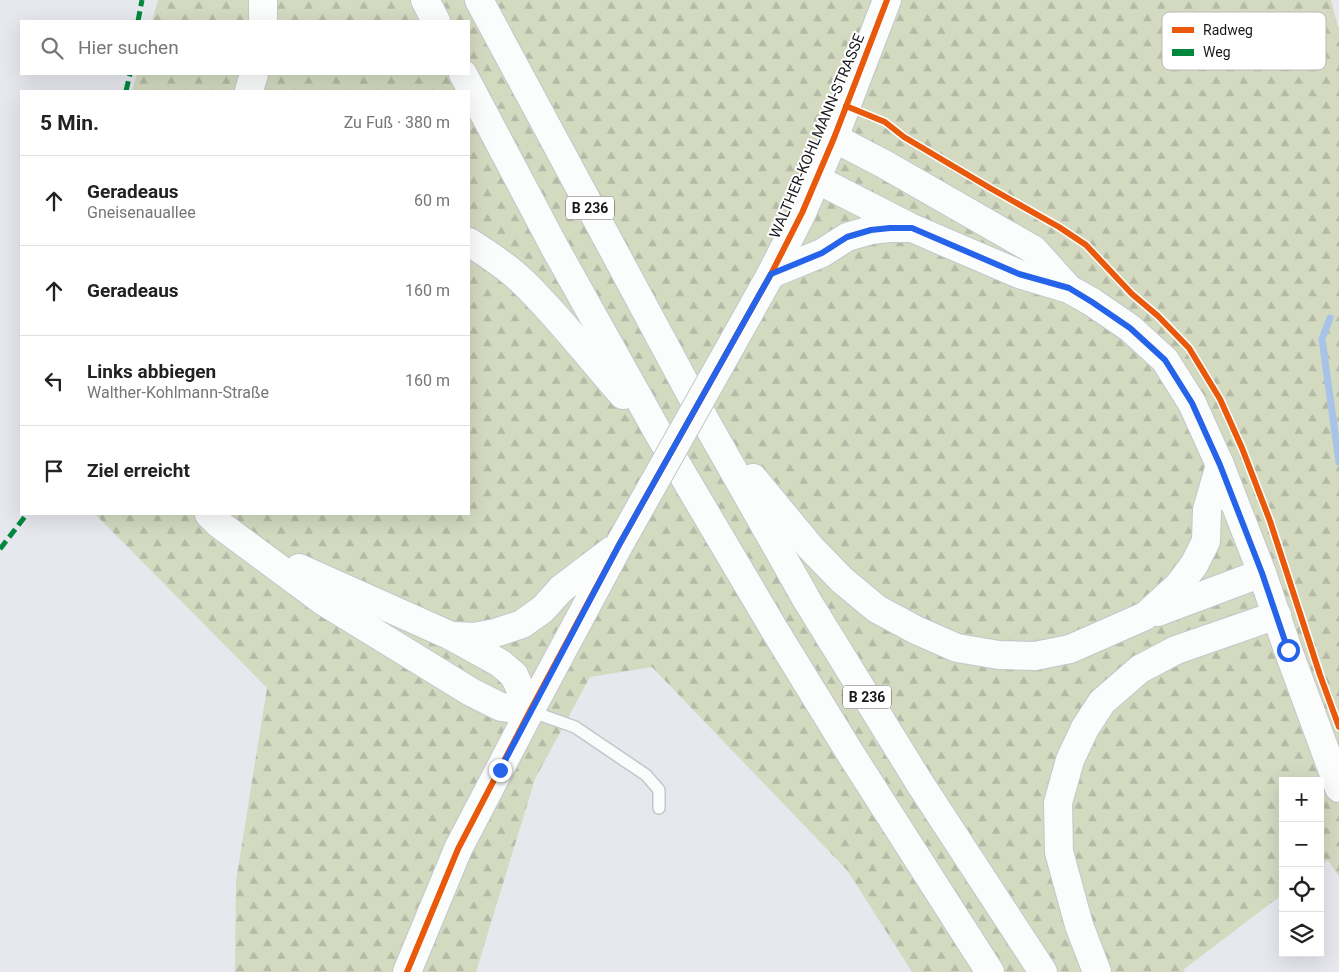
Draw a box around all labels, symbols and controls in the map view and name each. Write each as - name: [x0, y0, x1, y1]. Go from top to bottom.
- legend: [1162, 12, 1326, 70]
- search box: [20, 20, 470, 75]
- text: Radweg: [1203, 22, 1253, 38]
- street label: WALTHER-KOHLMANN-STRASSE: [766, 31, 869, 241]
- icon: search: [38, 34, 66, 62]
- text: Hier suchen: [78, 36, 179, 59]
- text: Weg: [1203, 44, 1231, 60]
- text: 5 Min.: [40, 111, 99, 135]
- text: Zu Fuß · 380 m: [344, 113, 450, 132]
- text: Geradeaus: [87, 180, 179, 203]
- icon: ahead: [40, 187, 68, 215]
- text: 60 m: [414, 191, 450, 210]
- road number: B 236: [566, 197, 614, 220]
- text: Gneisenauallee: [87, 203, 196, 222]
- icon: ahead: [40, 277, 68, 305]
- text: Geradeaus: [87, 279, 179, 302]
- text: 160 m: [405, 281, 450, 300]
- text: Links abbiegen: [87, 360, 216, 383]
- icon: left: [40, 367, 68, 395]
- text: 160 m: [405, 371, 450, 390]
- text: Walther-Kohlmann-Straße: [87, 383, 269, 402]
- icon: arrive: [40, 457, 68, 485]
- text: Ziel erreicht: [87, 459, 190, 482]
- route start: [1277, 639, 1300, 662]
- road number: B 236: [843, 686, 891, 709]
- route end: [489, 759, 512, 782]
- map controls: [1279, 777, 1324, 957]
- button: +: [1279, 777, 1324, 822]
- button: −: [1279, 822, 1324, 867]
- button: locate: [1279, 867, 1324, 912]
- button: layers: [1279, 912, 1324, 957]

